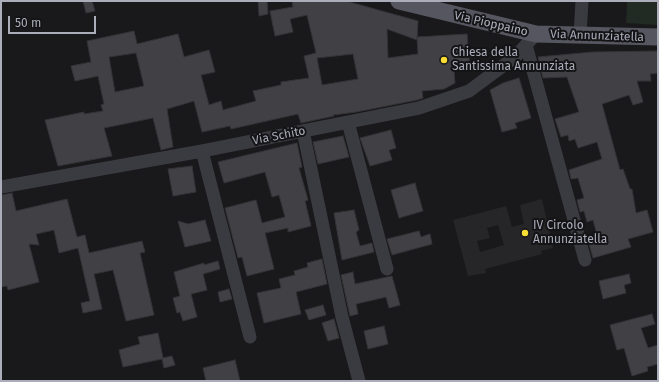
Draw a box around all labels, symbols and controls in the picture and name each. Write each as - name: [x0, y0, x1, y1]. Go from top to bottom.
- scale bar: [10, 8, 98, 34]
- street label: Via Pioppaino: [453, 9, 529, 39]
- text: 50 m: [15, 16, 41, 30]
- street label: Via Annunziatella: [550, 27, 644, 45]
- place label: Chiesa della Santissima Annunziata: [452, 46, 575, 74]
- marker: Chiesa della Santissima Annunziata: [439, 55, 449, 65]
- street label: Via Schito: [251, 124, 307, 148]
- place label: IV Circolo Annunziatella: [533, 219, 607, 247]
- marker: IV Circolo Annunziatella: [520, 228, 530, 238]

